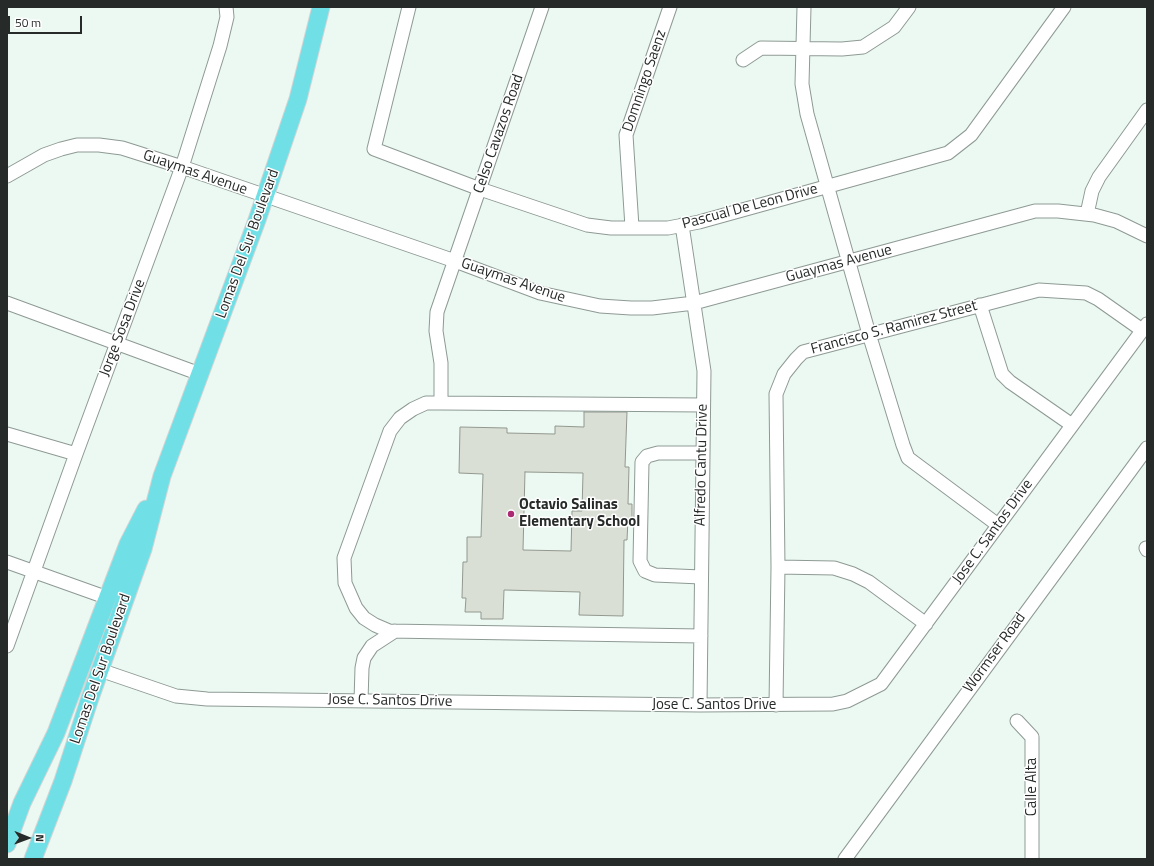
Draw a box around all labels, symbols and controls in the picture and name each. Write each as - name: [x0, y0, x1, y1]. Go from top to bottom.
- scale bar: [10, 8, 84, 34]
- text: 50 m: [15, 13, 41, 32]
- street label: Domningo Saenz: [619, 28, 671, 134]
- street label: Celso Cavazos Road: [470, 72, 528, 196]
- street label: Guaymas Avenue: [140, 147, 250, 199]
- street label: Lomas Del Sur Boulevard: [213, 167, 283, 321]
- street label: Pascual De Leon Drive: [680, 180, 820, 234]
- street label: Guaymas Avenue: [784, 241, 894, 287]
- street label: Guaymas Avenue: [458, 255, 568, 307]
- street label: Jorge Sosa Drive: [96, 277, 150, 379]
- street label: Francisco S. Ramirez Street: [809, 297, 979, 359]
- street label: Alfredo Cantu Drive: [692, 404, 712, 526]
- street label: Jose C. Santos Drive: [949, 476, 1037, 588]
- place label: Octavio Salinas Elementary School: [519, 496, 640, 531]
- marker: Octavio Salinas Elementary School: [506, 509, 516, 519]
- street label: Lomas Del Sur Boulevard: [67, 592, 135, 746]
- street label: Wormser Road: [960, 610, 1030, 696]
- street label: Jose C. Santos Drive: [328, 691, 452, 711]
- street label: Jose C. Santos Drive: [652, 696, 776, 714]
- street label: Calle Alta: [1023, 758, 1041, 816]
- north arrow: [8, 818, 48, 858]
- text: N: [32, 834, 48, 842]

